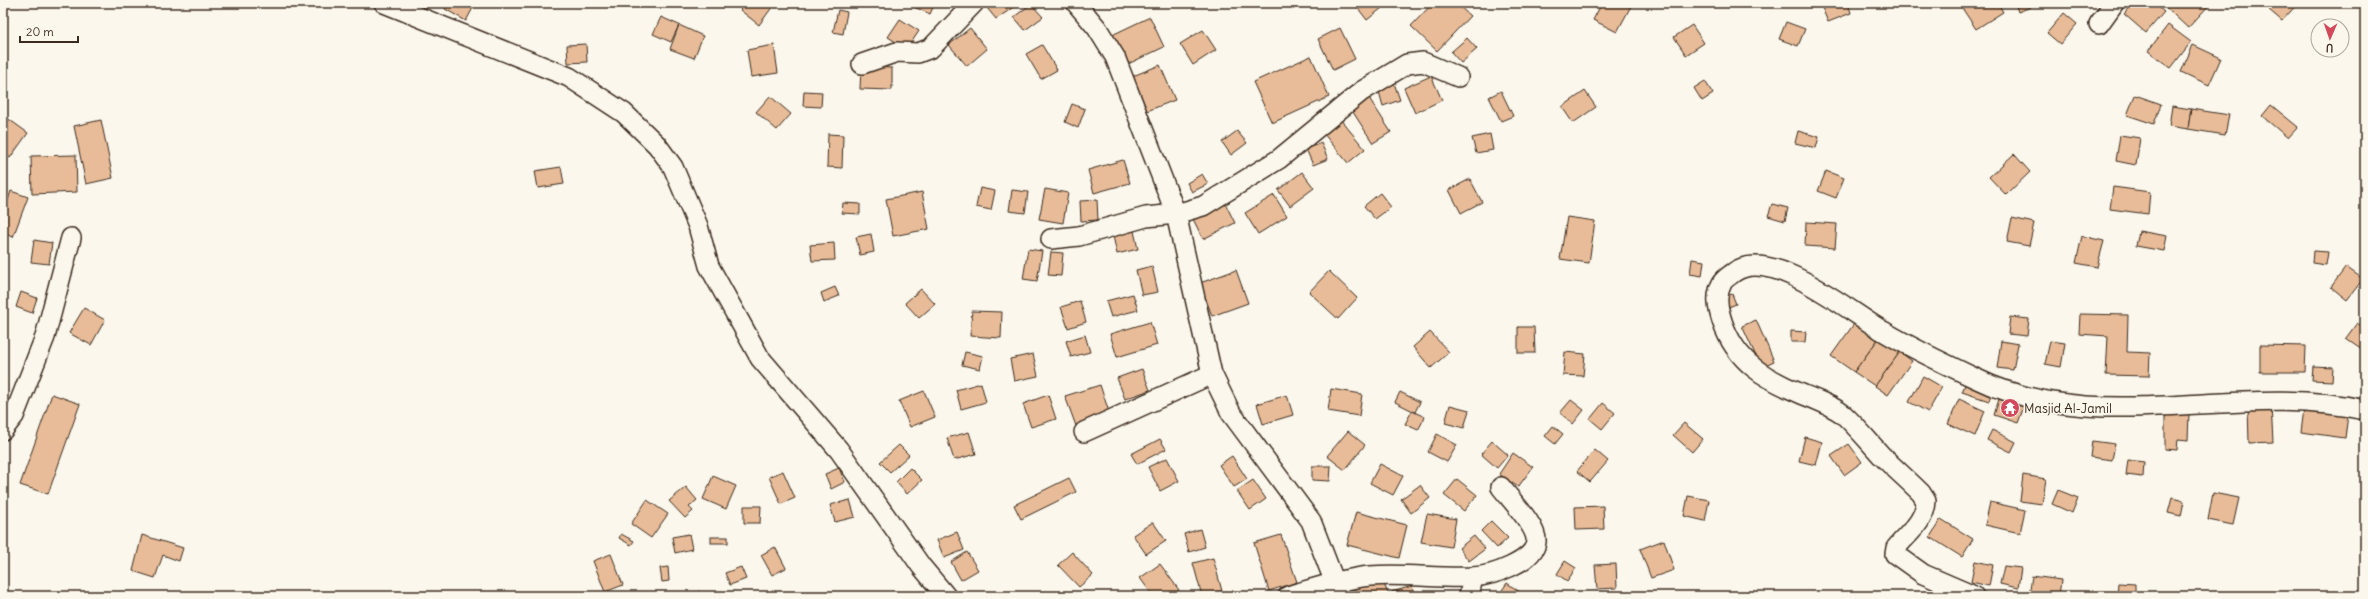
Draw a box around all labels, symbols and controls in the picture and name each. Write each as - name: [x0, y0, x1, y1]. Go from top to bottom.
- scale bar: [20, 18, 78, 44]
- north arrow: [2310, 18, 2350, 58]
- text: 20 m: [26, 24, 54, 39]
- text: U: [2326, 41, 2334, 55]
- temple icon: Masjid Al-Jamil: [1999, 397, 2021, 419]
- place label: Masjid Al-Jamil: [2024, 400, 2112, 417]

